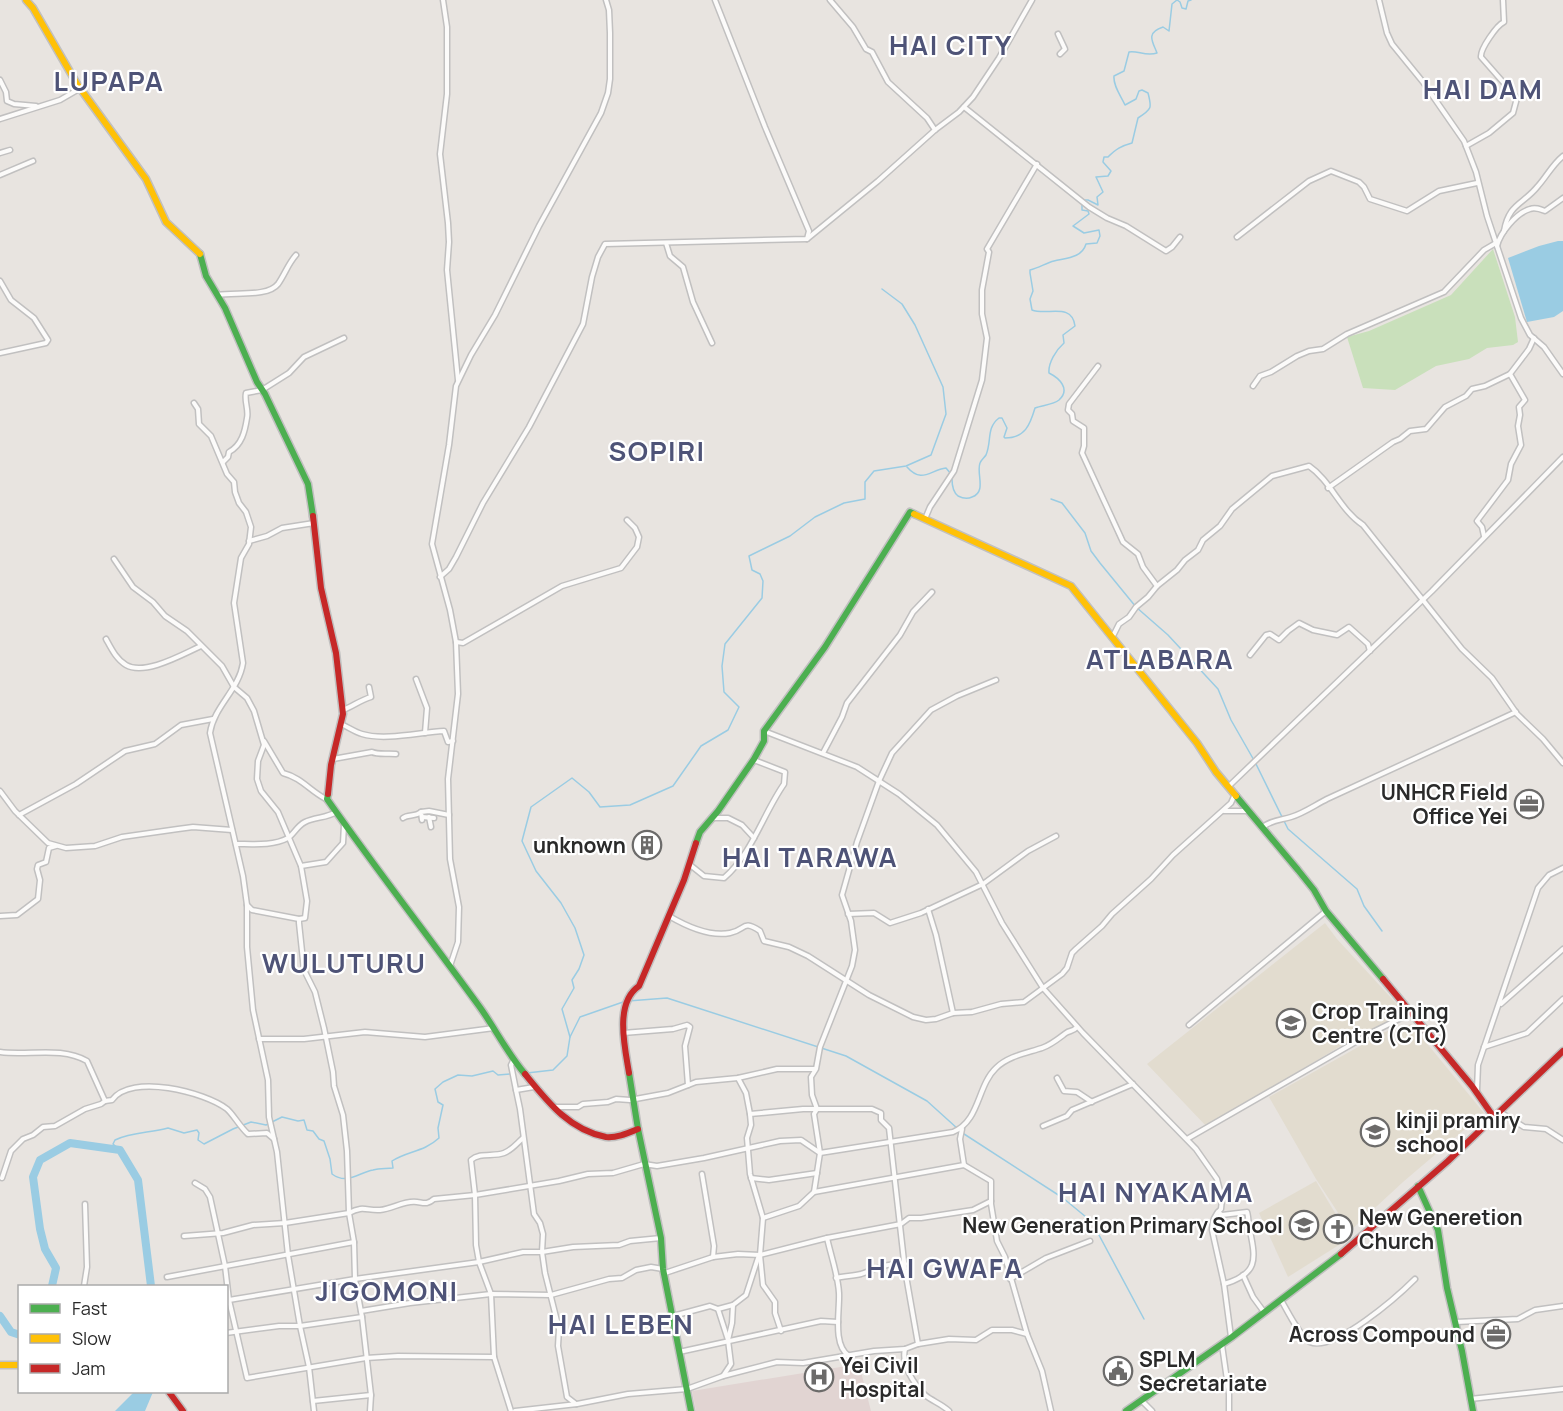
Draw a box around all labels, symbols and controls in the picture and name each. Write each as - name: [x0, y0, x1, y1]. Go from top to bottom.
- district label: HAI CITY: [889, 26, 1013, 63]
- district label: LUPAPA: [54, 62, 164, 99]
- district label: HAI DAM: [1423, 70, 1543, 107]
- district label: SOPIRI: [608, 432, 706, 469]
- district label: ATLABARA: [1086, 640, 1234, 677]
- place label: UNHCR Field Office Yei: [1381, 778, 1508, 830]
- office icon: UNHCR Field Office Yei: [1513, 788, 1545, 820]
- building icon: unknown: [631, 829, 663, 861]
- place label: unknown: [533, 831, 626, 859]
- district label: HAI TARAWA: [722, 838, 898, 875]
- district label: WULUTURU: [262, 944, 426, 981]
- place label: Crop Training Centre (CTC): [1312, 997, 1449, 1049]
- school or university icon: Crop Training Centre (CTC): [1275, 1007, 1307, 1039]
- place label: kinji pramiry school: [1396, 1106, 1520, 1158]
- school or university icon: kinji pramiry school: [1359, 1116, 1391, 1148]
- district label: HAI NYAKAMA: [1058, 1173, 1254, 1210]
- place label: New Generetion Church: [1359, 1203, 1523, 1255]
- school or university icon: New Generation Primary School: [1288, 1209, 1320, 1241]
- place label: New Generation Primary School: [962, 1211, 1283, 1239]
- church icon: New Generetion Church: [1322, 1213, 1354, 1245]
- district label: HAI GWAFA: [866, 1249, 1024, 1286]
- district label: JIGOMONI: [315, 1272, 459, 1309]
- legend: [18, 1285, 228, 1393]
- text: Fast: [72, 1296, 107, 1320]
- district label: HAI LEBEN: [548, 1305, 694, 1342]
- office icon: Across Compound: [1480, 1318, 1512, 1350]
- place label: Across Compound: [1289, 1320, 1475, 1348]
- text: Slow: [72, 1326, 112, 1350]
- place label: SPLM Secretariate: [1139, 1345, 1267, 1397]
- place label: Yei Civil Hospital: [840, 1351, 925, 1403]
- public building icon: SPLM Secretariate: [1102, 1355, 1134, 1387]
- text: Jam: [72, 1356, 106, 1380]
- hospital icon: Yei Civil Hospital: [803, 1361, 835, 1393]

